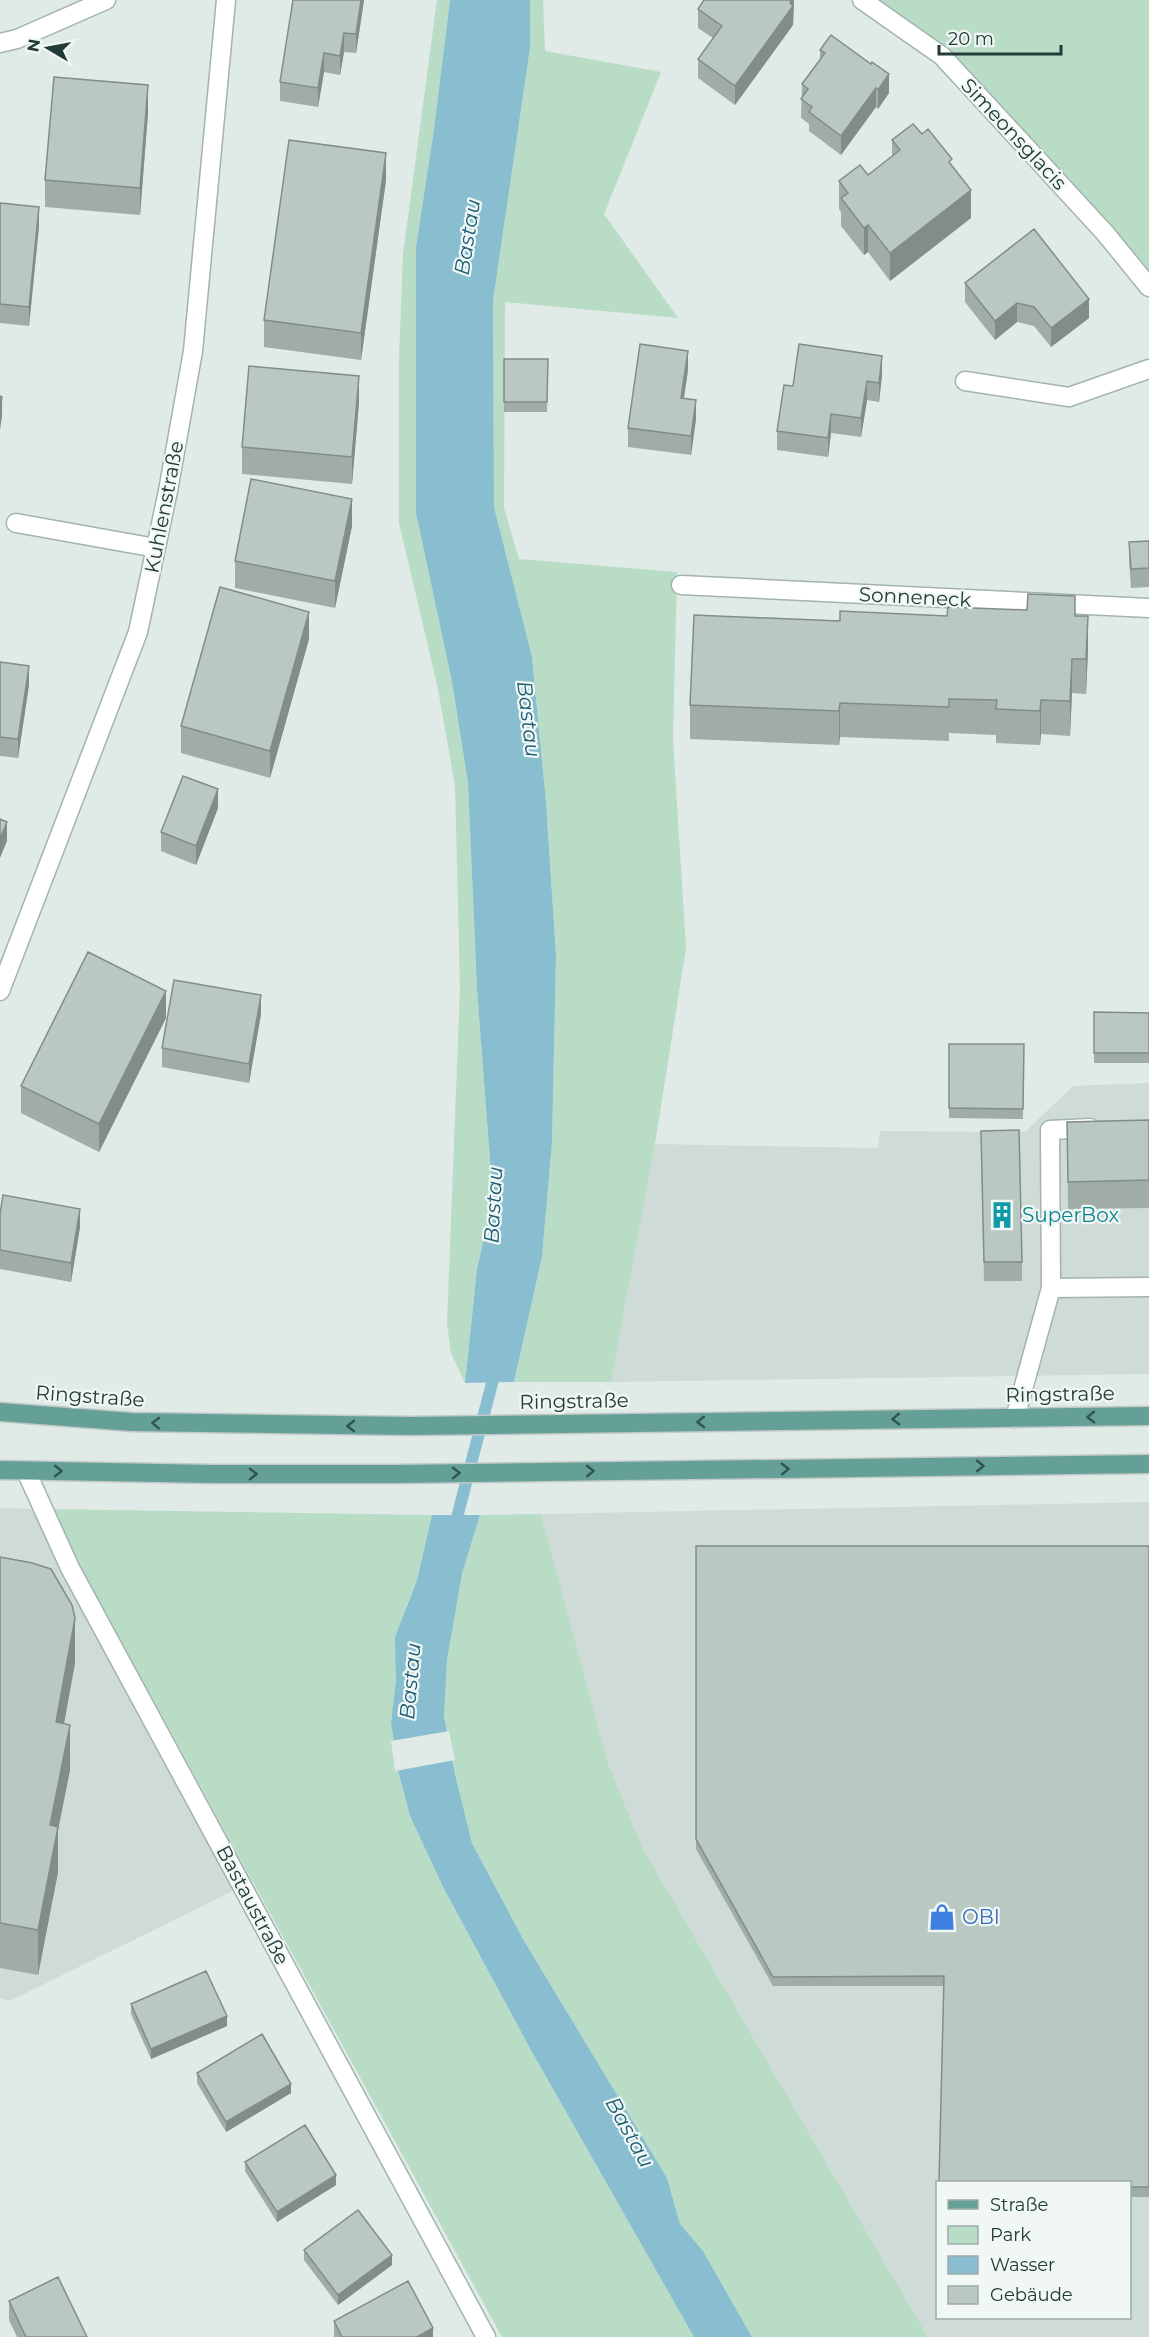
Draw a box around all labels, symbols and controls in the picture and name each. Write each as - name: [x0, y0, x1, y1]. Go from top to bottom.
- north arrow: [18, 18, 78, 78]
- scale bar: [939, 18, 1060, 56]
- text: 20 m: [948, 28, 994, 50]
- text: N: [23, 37, 44, 54]
- street label: Simeonsglacis: [956, 73, 1072, 195]
- water label: Bastau: [449, 197, 485, 277]
- street label: Kuhlenstraße: [139, 439, 189, 575]
- street label: Sonneneck: [858, 582, 972, 612]
- water label: Bastau: [512, 679, 546, 759]
- water label: Bastau: [479, 1166, 507, 1244]
- building icon: SuperBox: [987, 1200, 1017, 1230]
- place label: SuperBox: [1022, 1203, 1119, 1227]
- street label: Ringstraße: [35, 1380, 145, 1412]
- street label: Ringstraße: [1005, 1381, 1115, 1407]
- street label: Ringstraße: [519, 1388, 629, 1414]
- one-way arrow: [1086, 1410, 1095, 1423]
- one-way arrow: [891, 1413, 900, 1425]
- one-way arrow: [696, 1416, 705, 1428]
- one-way arrow: [152, 1417, 161, 1429]
- one-way arrow: [347, 1420, 356, 1432]
- one-way arrow: [975, 1460, 984, 1472]
- one-way arrow: [780, 1463, 789, 1475]
- one-way arrow: [54, 1465, 63, 1478]
- one-way arrow: [585, 1465, 594, 1477]
- one-way arrow: [451, 1467, 460, 1479]
- one-way arrow: [249, 1468, 258, 1480]
- water label: Bastau: [394, 1642, 426, 1720]
- street label: Bastaustraße: [211, 1841, 295, 1969]
- shop icon: OBI: [927, 1902, 957, 1932]
- place label: OBI: [962, 1905, 1000, 1929]
- water label: Bastau: [600, 2092, 660, 2172]
- legend: [936, 2181, 1131, 2319]
- text: Straße: [990, 2194, 1049, 2216]
- text: Park: [990, 2224, 1031, 2246]
- text: Wasser: [990, 2254, 1055, 2276]
- text: Gebäude: [990, 2284, 1073, 2306]

